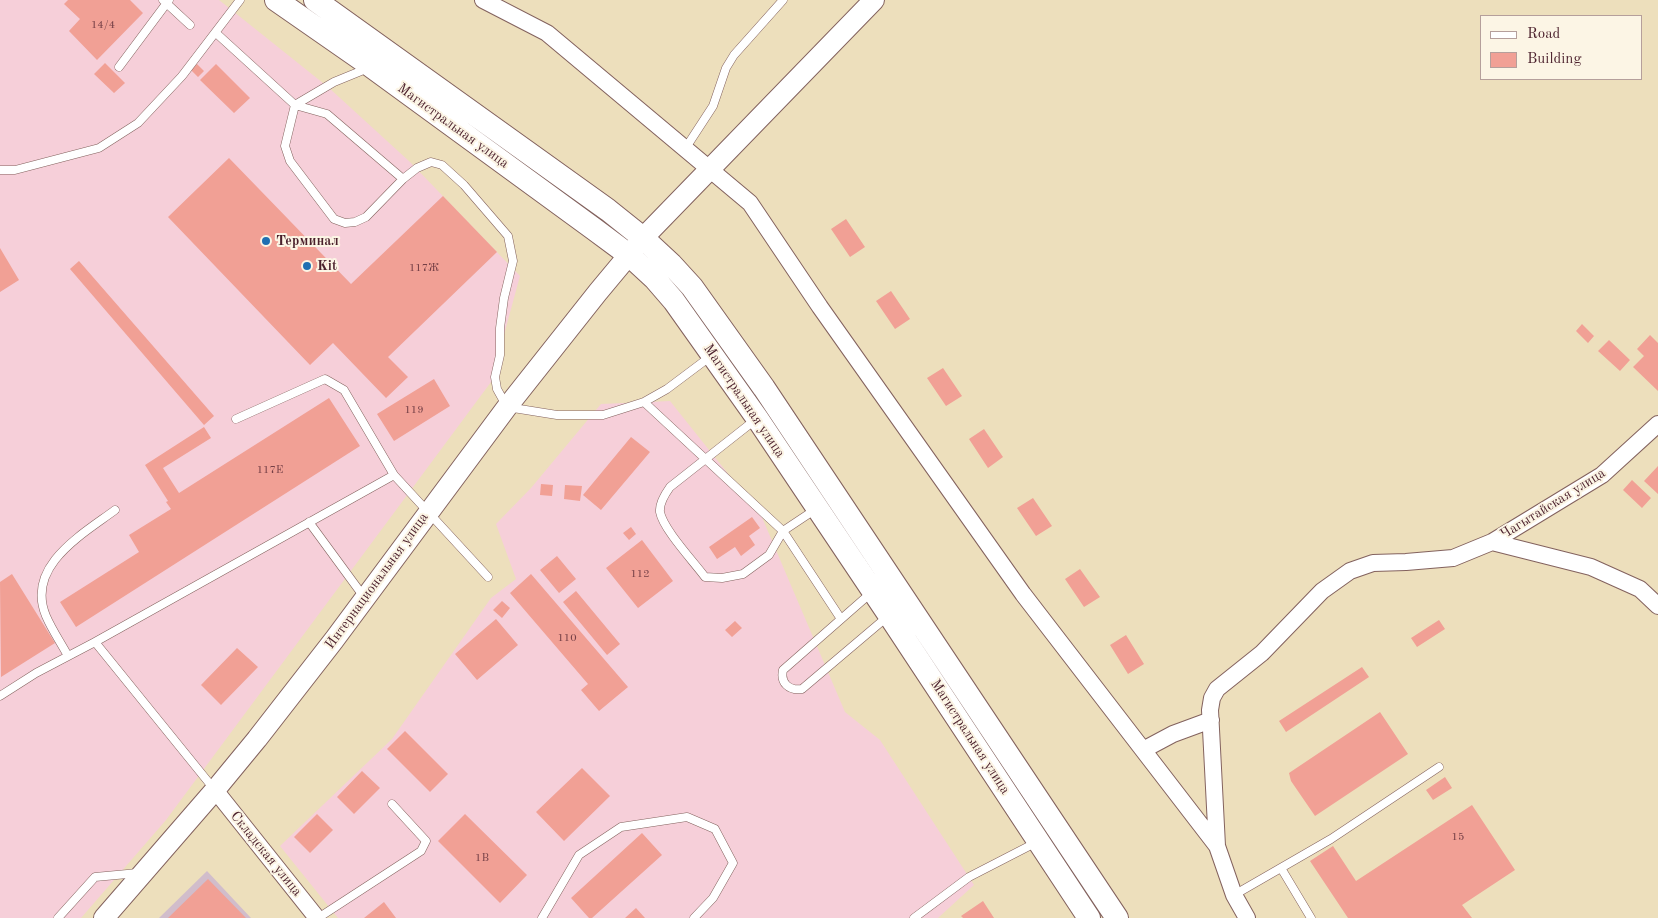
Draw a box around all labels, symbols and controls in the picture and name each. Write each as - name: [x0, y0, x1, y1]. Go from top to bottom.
- legend: [1480, 15, 1643, 80]
- house number: 14/4: [91, 18, 115, 32]
- text: Road: [1527, 27, 1560, 42]
- text: Building: [1527, 52, 1582, 67]
- street label: Магистральная улица: [394, 80, 512, 172]
- place label: Терминал: [276, 233, 339, 249]
- marker: Терминал: [260, 235, 272, 247]
- place label: Kit: [317, 258, 337, 274]
- marker: Kit: [301, 260, 313, 272]
- house number: 117Ж: [409, 261, 439, 275]
- street label: Магистральная улица: [700, 341, 788, 461]
- house number: 119: [404, 403, 424, 417]
- house number: 117Е: [257, 463, 283, 477]
- street label: Чагытайская улица: [1497, 465, 1609, 543]
- street label: Интернациональная улица: [322, 510, 432, 652]
- house number: 112: [630, 567, 650, 581]
- house number: 110: [557, 631, 577, 645]
- street label: Магистральная улица: [927, 676, 1013, 798]
- street label: Складская улица: [227, 808, 305, 900]
- house number: 15: [1452, 830, 1464, 844]
- house number: 1В: [475, 851, 489, 865]

